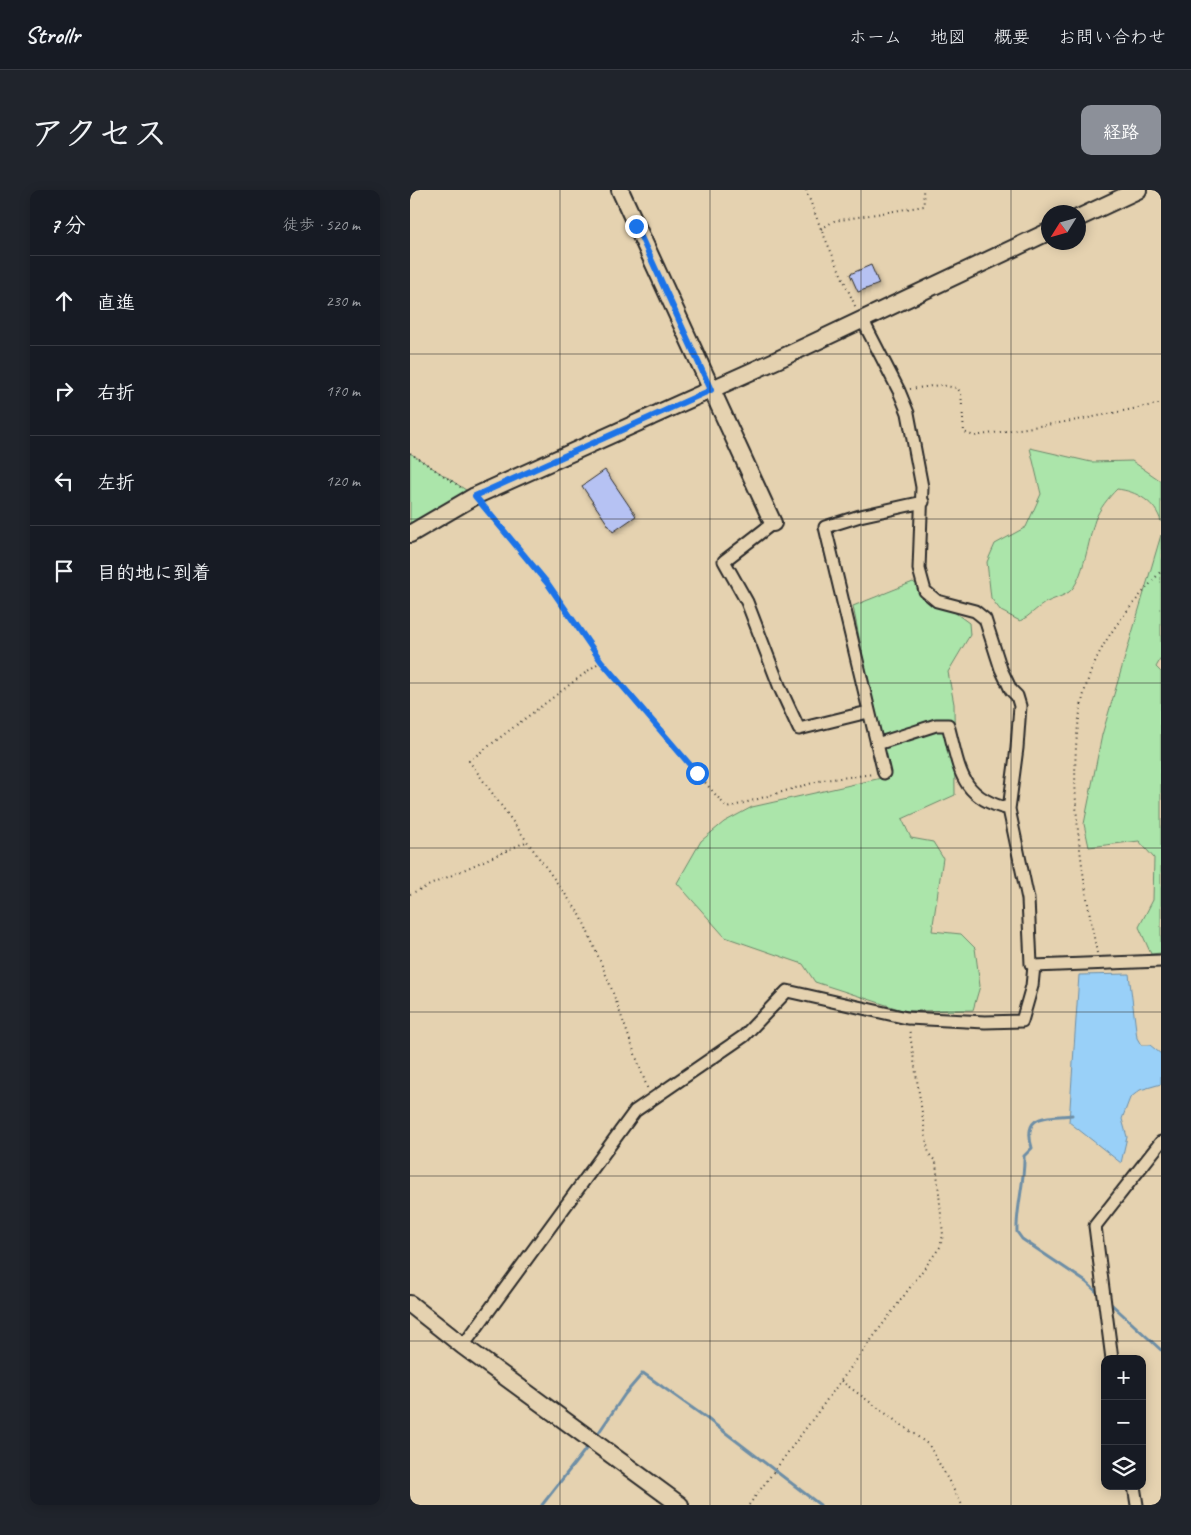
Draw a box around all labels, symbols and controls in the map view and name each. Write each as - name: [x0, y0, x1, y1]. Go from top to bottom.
- text: Strollr: [25, 20, 80, 50]
- text: ホーム: [849, 26, 902, 48]
- text: 地図: [930, 26, 966, 48]
- text: 概要: [994, 26, 1030, 48]
- text: お問い合わせ: [1058, 26, 1166, 48]
- button: 経路: [1081, 105, 1161, 155]
- text: アクセス: [30, 111, 168, 156]
- north arrow: [1041, 205, 1086, 250]
- text: 7 分: [50, 212, 85, 238]
- text: 徒歩 · 520 m: [283, 215, 360, 235]
- route end: [625, 215, 648, 238]
- icon: ahead: [50, 287, 78, 315]
- text: 直進: [97, 291, 135, 315]
- text: 230 m: [326, 291, 360, 311]
- icon: right: [50, 377, 78, 405]
- text: 右折: [97, 381, 135, 405]
- text: 170 m: [326, 381, 360, 401]
- icon: left: [50, 467, 78, 495]
- text: 左折: [97, 471, 135, 495]
- text: 120 m: [326, 471, 360, 491]
- icon: arrive: [50, 557, 78, 585]
- text: 目的地に到着: [97, 561, 211, 585]
- route start: [686, 762, 709, 785]
- map controls: [1101, 1355, 1146, 1490]
- button: +: [1101, 1355, 1146, 1400]
- button: −: [1101, 1400, 1146, 1445]
- button: layers: [1101, 1445, 1146, 1490]

